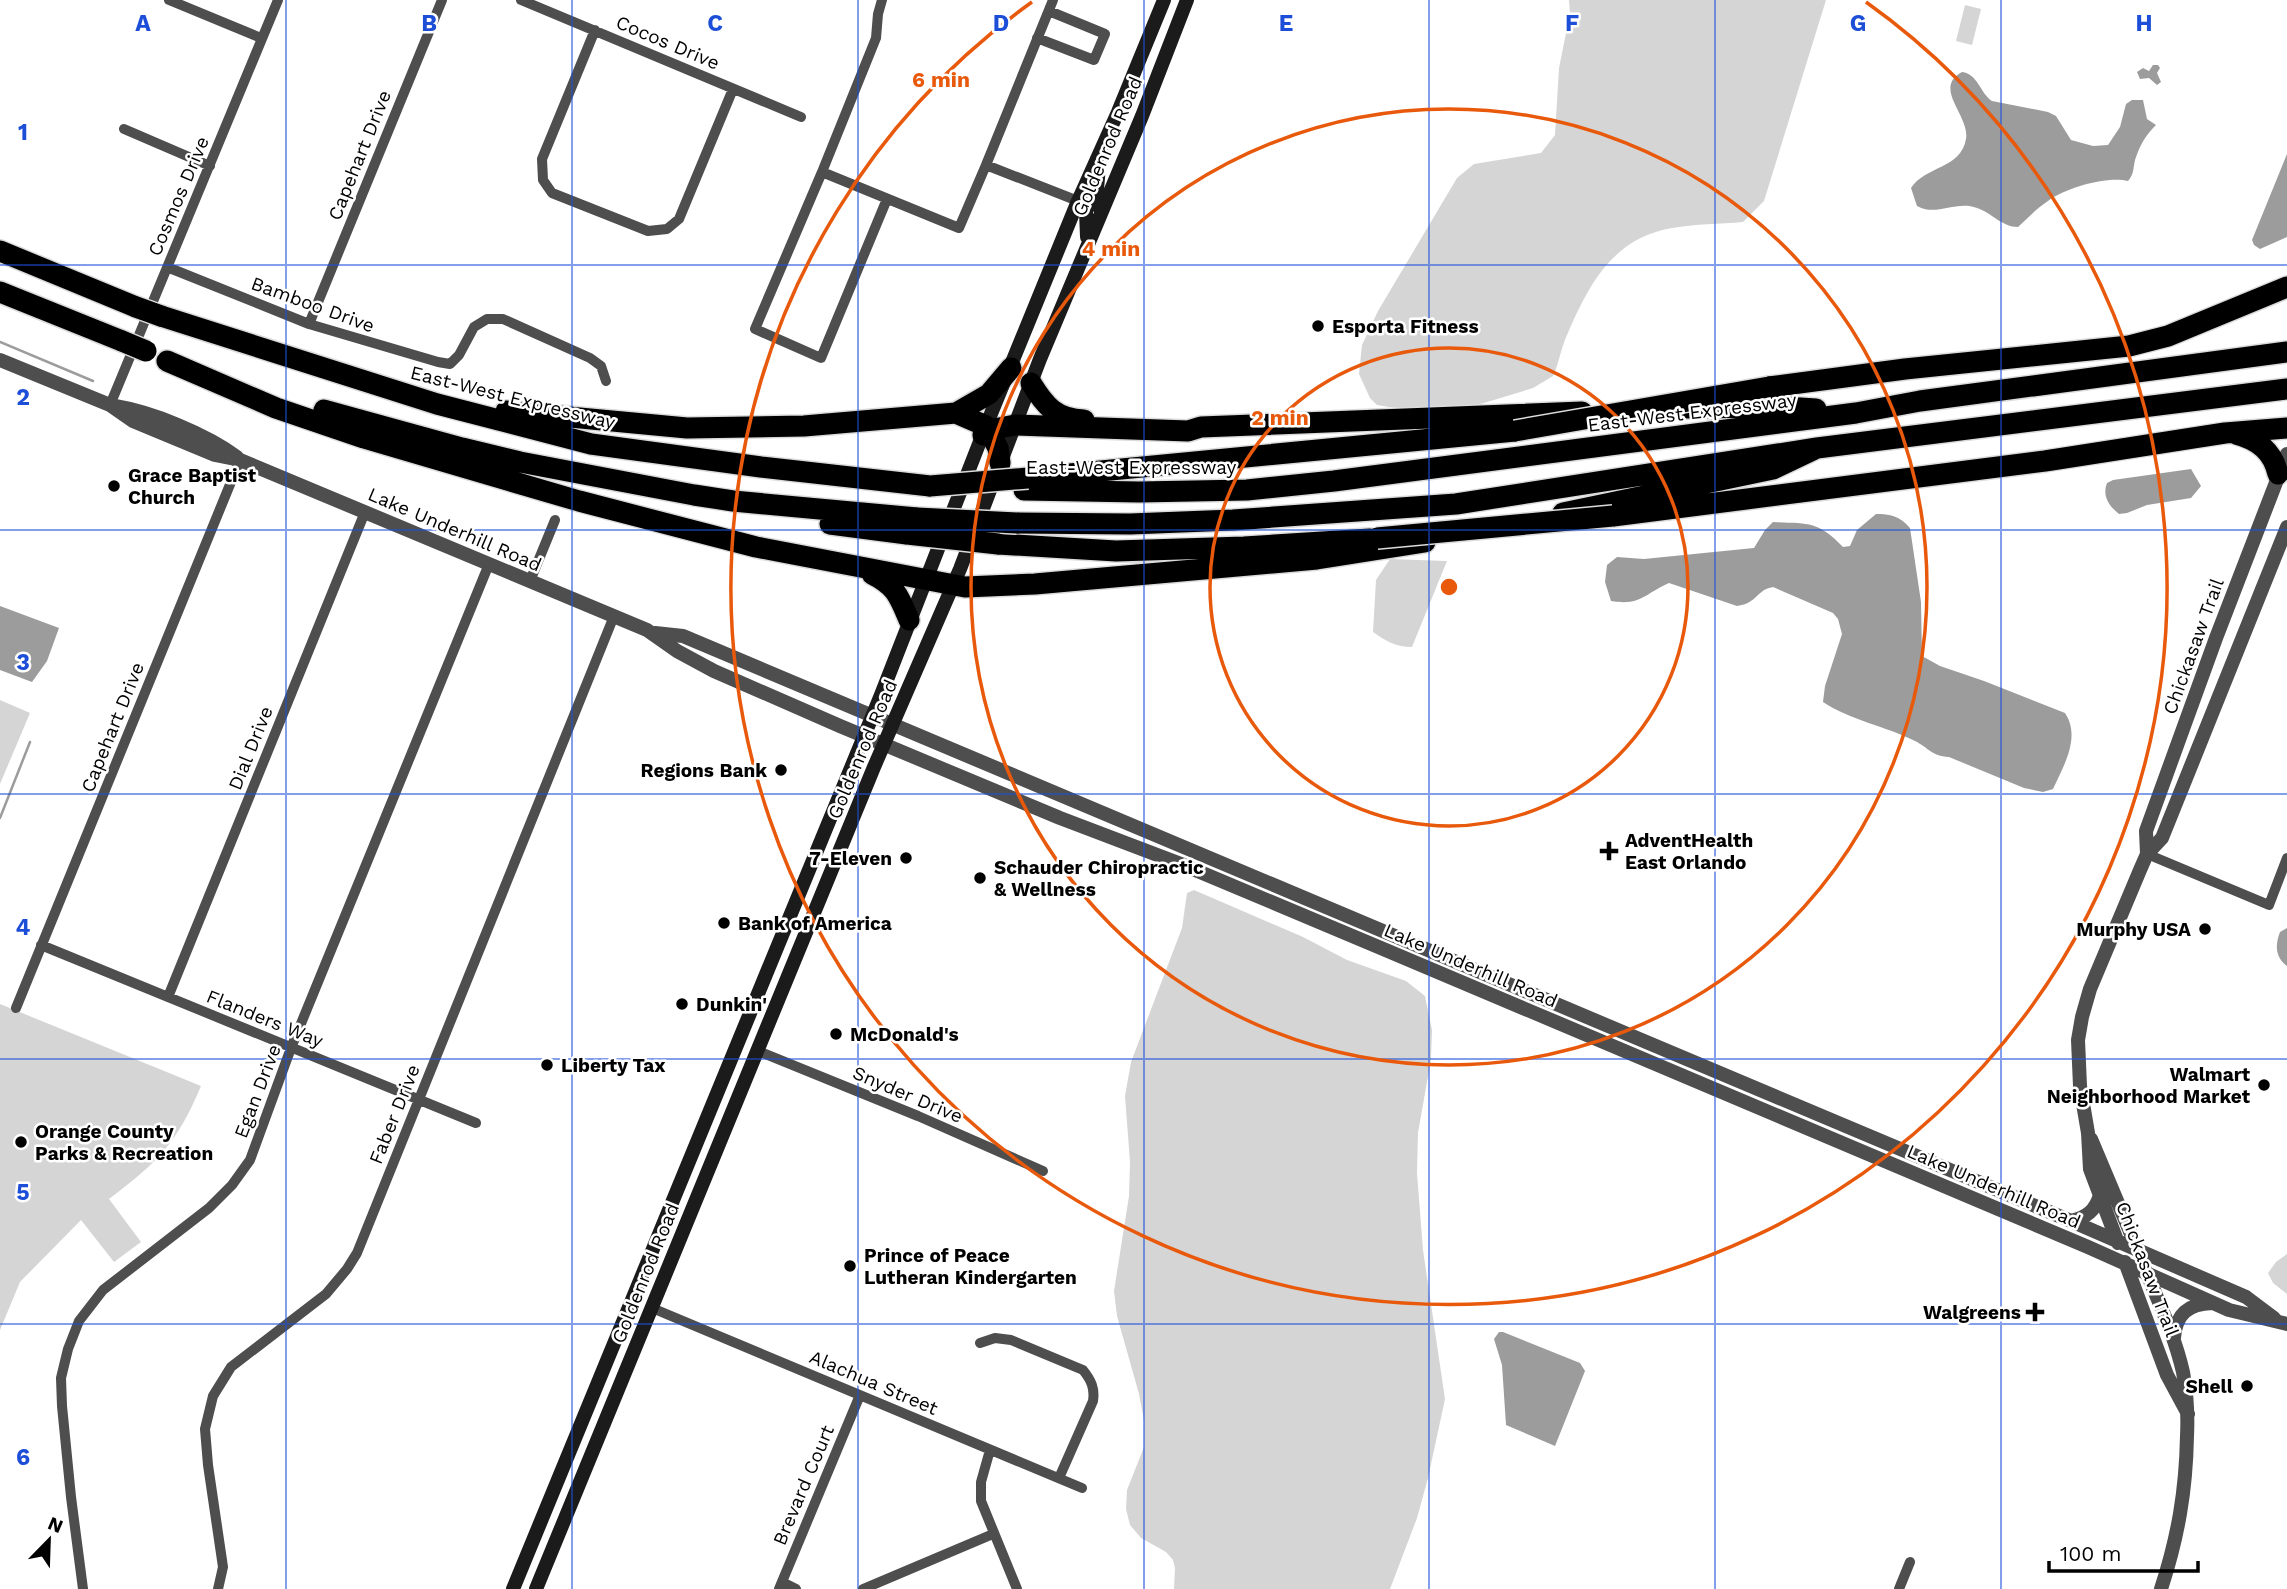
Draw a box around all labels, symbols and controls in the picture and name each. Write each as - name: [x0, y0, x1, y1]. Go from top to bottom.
- text: A: [135, 10, 151, 37]
- text: B: [421, 10, 437, 37]
- street label: Cocos Drive: [613, 10, 723, 74]
- text: D: [993, 10, 1009, 37]
- text: E: [1279, 10, 1293, 37]
- text: F: [1565, 10, 1579, 37]
- text: G: [1850, 10, 1866, 37]
- text: H: [2135, 10, 2153, 37]
- text: 6 min: [912, 67, 970, 92]
- street label: Goldenrod Road: [1068, 73, 1147, 219]
- street label: Capehart Drive: [323, 87, 396, 223]
- text: 1: [18, 119, 28, 146]
- street label: Cosmos Drive: [143, 133, 214, 259]
- text: 4 min: [1082, 236, 1140, 261]
- street label: Bamboo Drive: [248, 271, 378, 337]
- place label: Esporta Fitness: [1332, 315, 1479, 338]
- marker: Esporta Fitness: [1310, 318, 1326, 334]
- street label: East-West Expressway: [408, 361, 618, 434]
- text: 2: [16, 384, 30, 411]
- street label: East-West Expressway: [1586, 388, 1798, 437]
- text: 2 min: [1251, 405, 1309, 430]
- street label: East-West Expressway: [1026, 456, 1236, 479]
- place label: Grace Baptist Church: [128, 464, 257, 509]
- marker: Grace Baptist Church: [106, 478, 122, 494]
- street label: Lake Underhill Road: [365, 482, 545, 576]
- centre of rings: [1437, 575, 1461, 599]
- street label: Chickasaw Trail: [2158, 575, 2229, 717]
- text: 3: [16, 649, 30, 676]
- street label: Capehart Drive: [76, 659, 149, 795]
- street label: Goldenrod Road: [823, 676, 902, 822]
- street label: Dial Drive: [223, 703, 278, 793]
- place label: Regions Bank: [641, 759, 767, 782]
- marker: Regions Bank: [773, 762, 789, 778]
- place label: AdventHealth East Orlando: [1625, 829, 1753, 874]
- marker: AdventHealth East Orlando: [1599, 841, 1619, 861]
- place label: 7-Eleven: [809, 847, 892, 870]
- marker: 7-Eleven: [898, 850, 914, 866]
- place label: Schauder Chiropractic & Wellness: [994, 856, 1204, 901]
- marker: Schauder Chiropractic & Wellness: [972, 870, 988, 886]
- place label: Bank of America: [738, 912, 892, 935]
- text: 4: [16, 914, 31, 941]
- marker: Bank of America: [716, 915, 732, 931]
- street label: Lake Underhill Road: [1381, 918, 1561, 1012]
- place label: Murphy USA: [2076, 918, 2191, 941]
- marker: Murphy USA: [2197, 921, 2213, 937]
- street label: Flanders Way: [203, 985, 327, 1052]
- place label: Dunkin': [696, 993, 767, 1016]
- marker: Dunkin': [674, 996, 690, 1012]
- place label: McDonald's: [850, 1023, 959, 1046]
- marker: McDonald's: [828, 1026, 844, 1042]
- street label: Egan Drive: [229, 1041, 286, 1141]
- place label: Liberty Tax: [561, 1054, 666, 1077]
- marker: Liberty Tax: [539, 1057, 555, 1073]
- street label: Faber Drive: [364, 1061, 425, 1167]
- street label: Snyder Drive: [849, 1061, 966, 1128]
- place label: Walmart Neighborhood Market: [2047, 1063, 2251, 1108]
- marker: Walmart Neighborhood Market: [2256, 1077, 2272, 1093]
- place label: Orange County Parks & Recreation: [35, 1120, 213, 1165]
- marker: Orange County Parks & Recreation: [13, 1134, 29, 1150]
- street label: Lake Underhill Road: [1904, 1139, 2084, 1233]
- text: 5: [16, 1179, 30, 1206]
- street label: Chickasaw Trail: [2111, 1198, 2184, 1340]
- street label: Goldenrod Road: [607, 1200, 684, 1347]
- place label: Prince of Peace Lutheran Kindergarten: [864, 1244, 1077, 1289]
- marker: Prince of Peace Lutheran Kindergarten: [842, 1258, 858, 1274]
- place label: Walgreens: [1923, 1301, 2021, 1324]
- marker: Walgreens: [2027, 1304, 2043, 1320]
- street label: Alachua Street: [806, 1345, 941, 1420]
- place label: Shell: [2186, 1375, 2234, 1398]
- marker: Shell: [2239, 1378, 2255, 1394]
- street label: Brevard Court: [768, 1422, 839, 1549]
- text: 6: [16, 1444, 30, 1471]
- north arrow: [14, 1505, 84, 1575]
- text: N: [44, 1511, 66, 1538]
- scale bar: [2049, 1530, 2198, 1574]
- text: 100 m: [2060, 1541, 2122, 1566]

